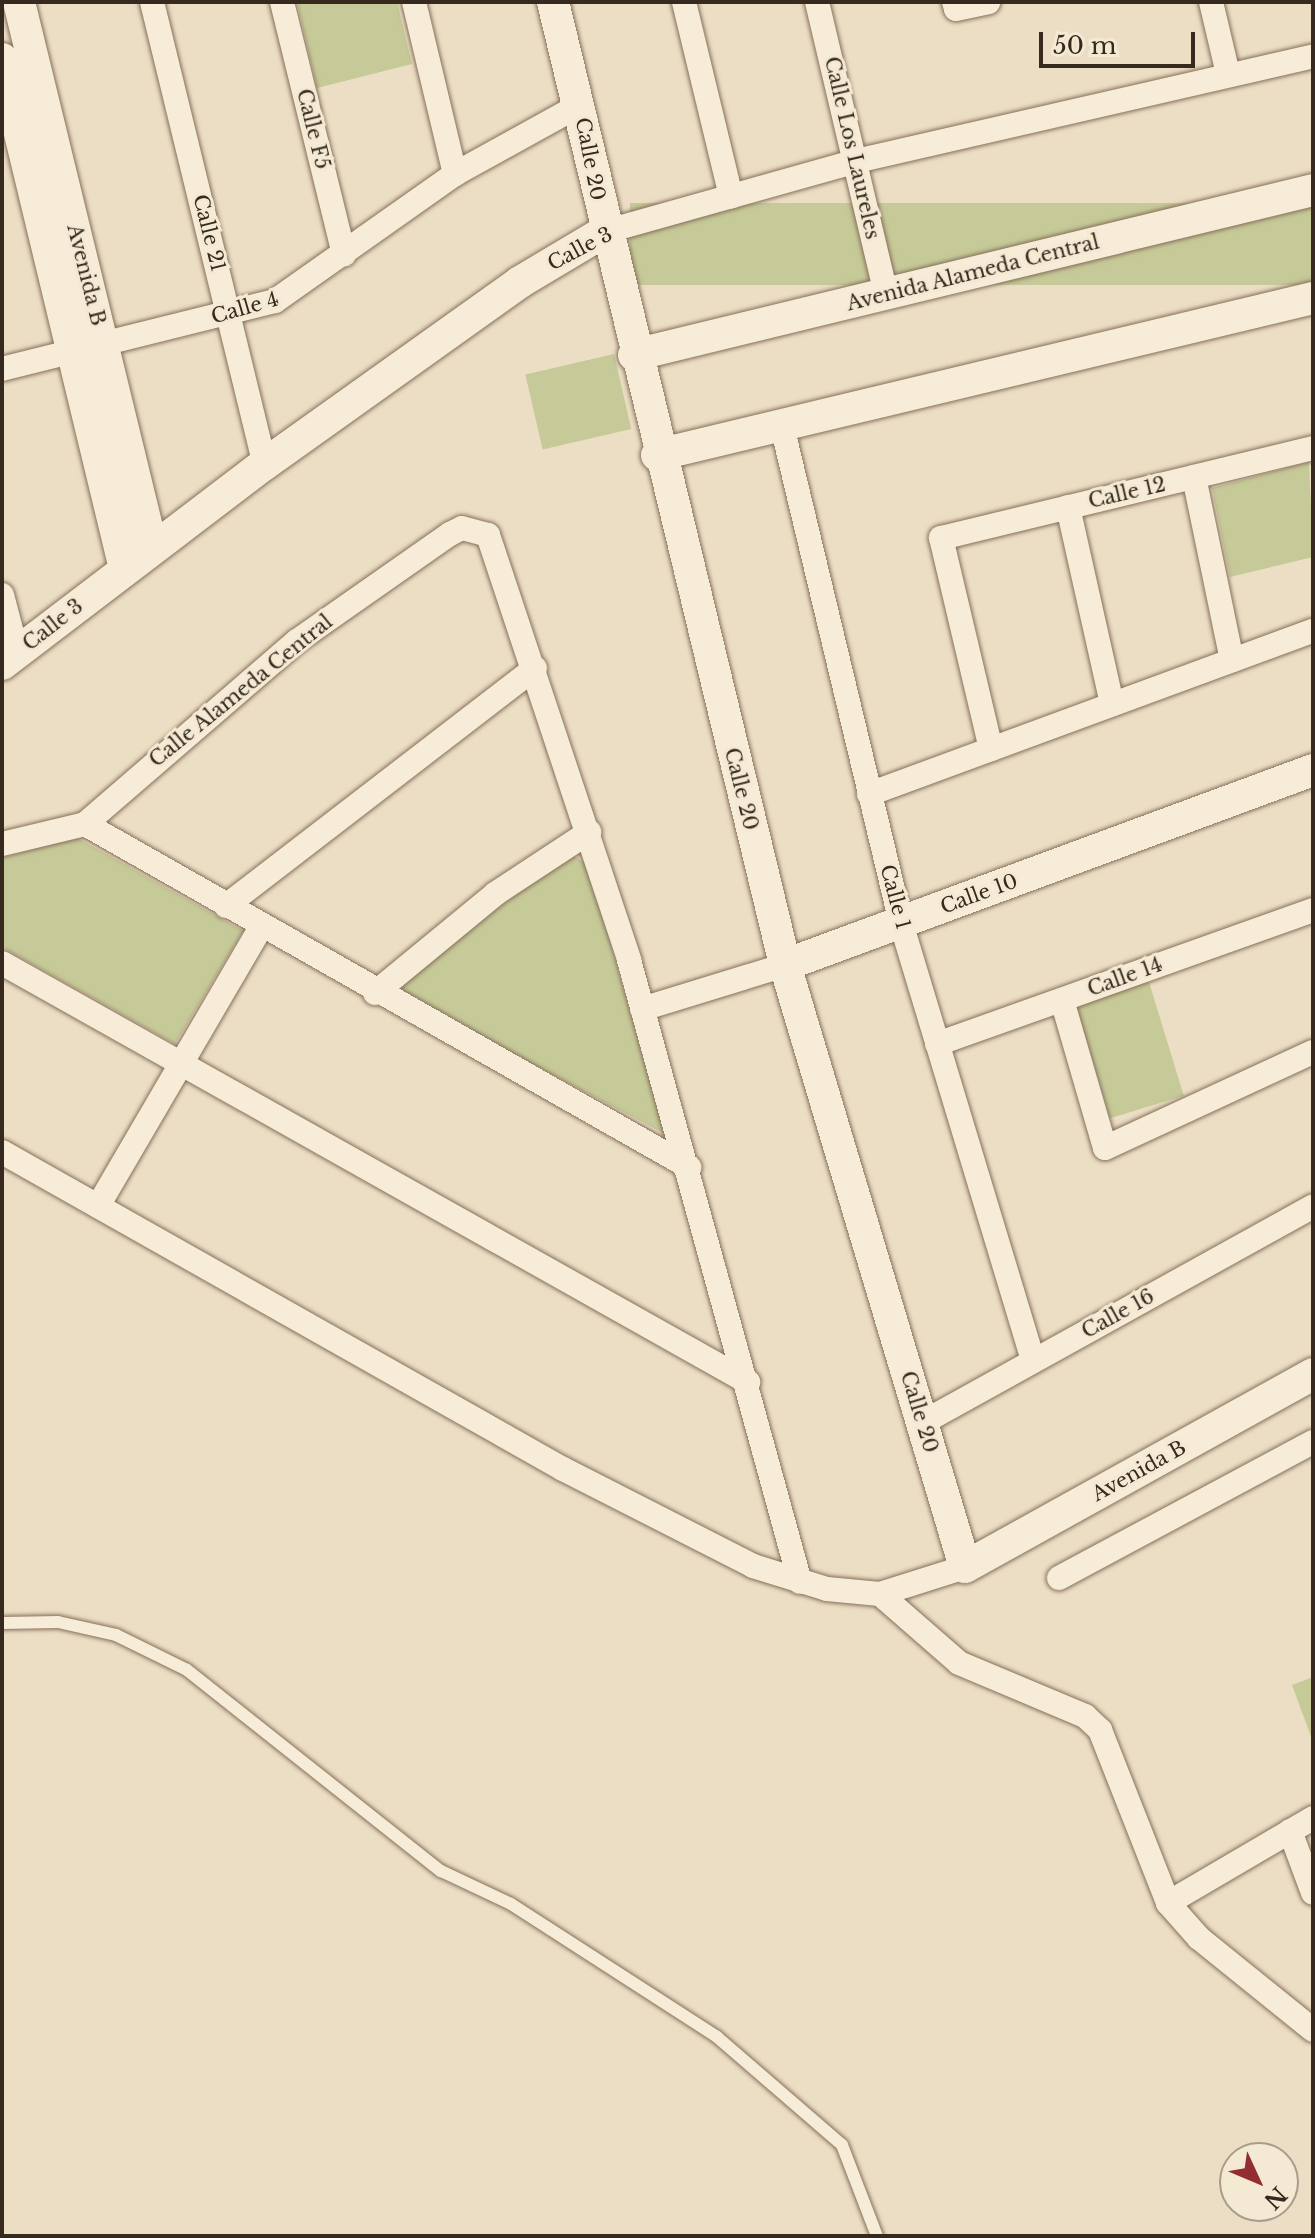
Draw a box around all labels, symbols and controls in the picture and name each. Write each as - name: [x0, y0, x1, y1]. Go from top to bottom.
- scale bar: [1043, 16, 1199, 66]
- text: 50 m: [1053, 31, 1116, 60]
- street label: Calle Los Laureles: [819, 54, 885, 242]
- street label: Calle F5: [291, 86, 335, 172]
- street label: Calle 20: [570, 116, 610, 202]
- street label: Calle 21: [188, 192, 230, 274]
- street label: Avenida B: [62, 222, 110, 328]
- street label: Calle 3: [544, 222, 616, 276]
- street label: Avenida Alameda Central: [844, 230, 1102, 316]
- street label: Calle 4: [209, 287, 281, 329]
- street label: Calle 12: [1086, 472, 1168, 514]
- street label: Calle 3: [18, 594, 88, 656]
- street label: Calle Alameda Central: [144, 609, 338, 773]
- street label: Calle 20: [719, 745, 763, 833]
- street label: Calle 1: [875, 862, 915, 932]
- street label: Calle 10: [937, 869, 1021, 919]
- street label: Calle 14: [1084, 952, 1166, 1002]
- street label: Calle 16: [1078, 1284, 1158, 1344]
- street label: Calle 20: [895, 1368, 943, 1456]
- street label: Avenida B: [1088, 1435, 1190, 1507]
- north arrow: [1219, 2142, 1299, 2222]
- text: N: [1258, 2181, 1292, 2214]

